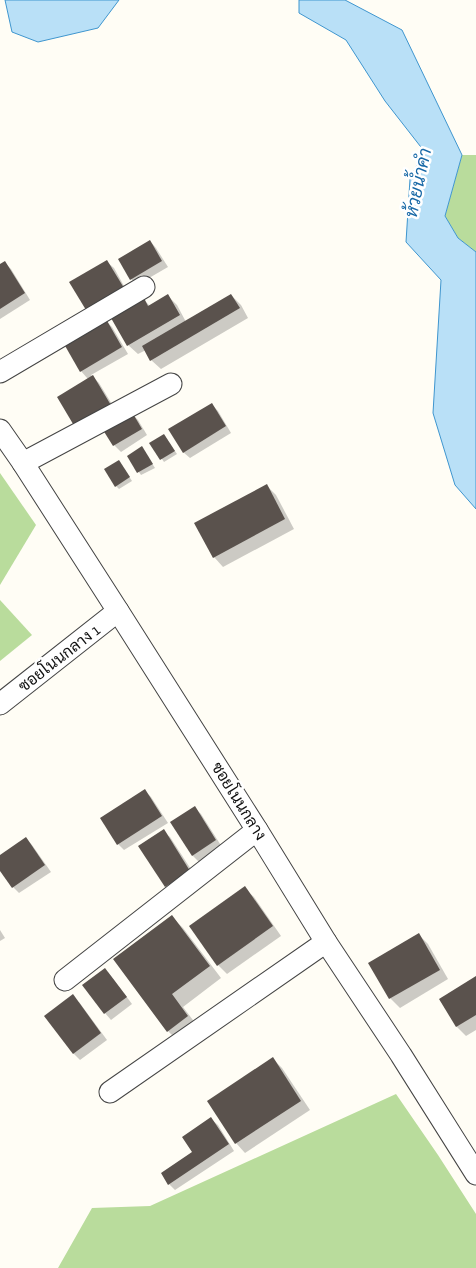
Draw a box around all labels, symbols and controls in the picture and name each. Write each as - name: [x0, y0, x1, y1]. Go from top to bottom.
- water label: ห้วยน้ำคำ: [395, 145, 436, 220]
- street label: ซอยโนนกลาง 1: [13, 619, 104, 696]
- street label: ซอยโนนกลาง: [208, 757, 272, 844]

